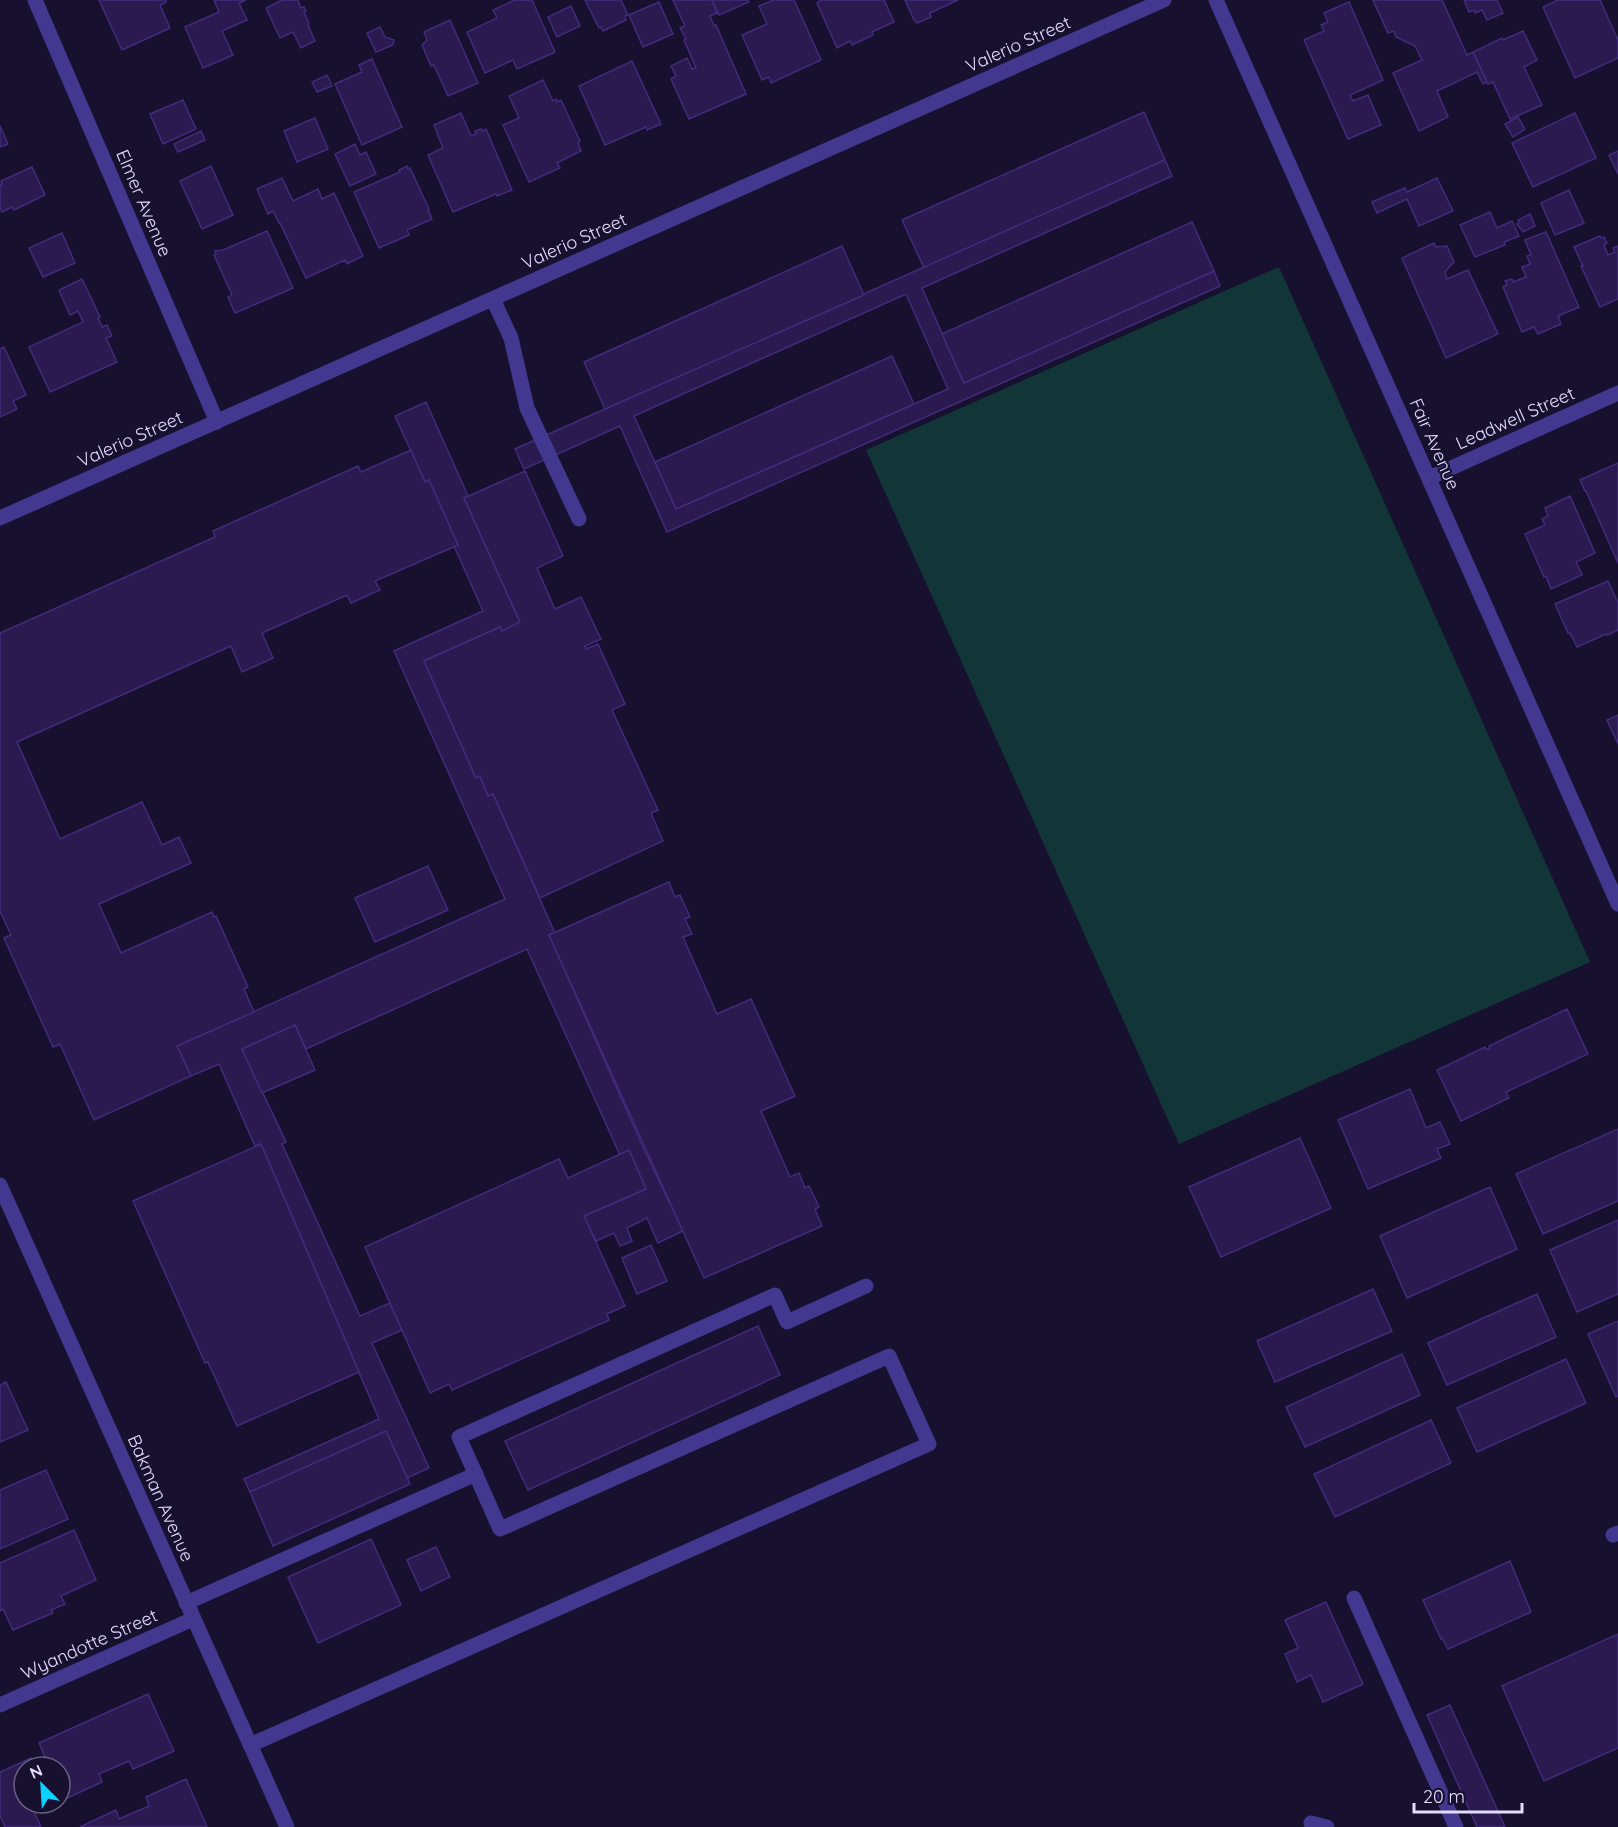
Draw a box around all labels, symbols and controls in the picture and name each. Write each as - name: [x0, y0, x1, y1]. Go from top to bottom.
- street label: Valerio Street: [962, 11, 1074, 77]
- street label: Elmer Avenue: [111, 146, 177, 260]
- street label: Valerio Street: [518, 208, 630, 274]
- street label: Leadwell Street: [1452, 382, 1578, 454]
- street label: Fair Avenue: [1405, 395, 1465, 493]
- street label: Valerio Street: [74, 406, 186, 472]
- street label: Bakman Avenue: [123, 1431, 199, 1565]
- street label: Wyandotte Street: [17, 1604, 161, 1684]
- north arrow: [12, 1755, 72, 1815]
- text: N: [26, 1760, 45, 1783]
- scale bar: [1414, 1776, 1522, 1814]
- text: 20 m: [1423, 1785, 1465, 1808]

